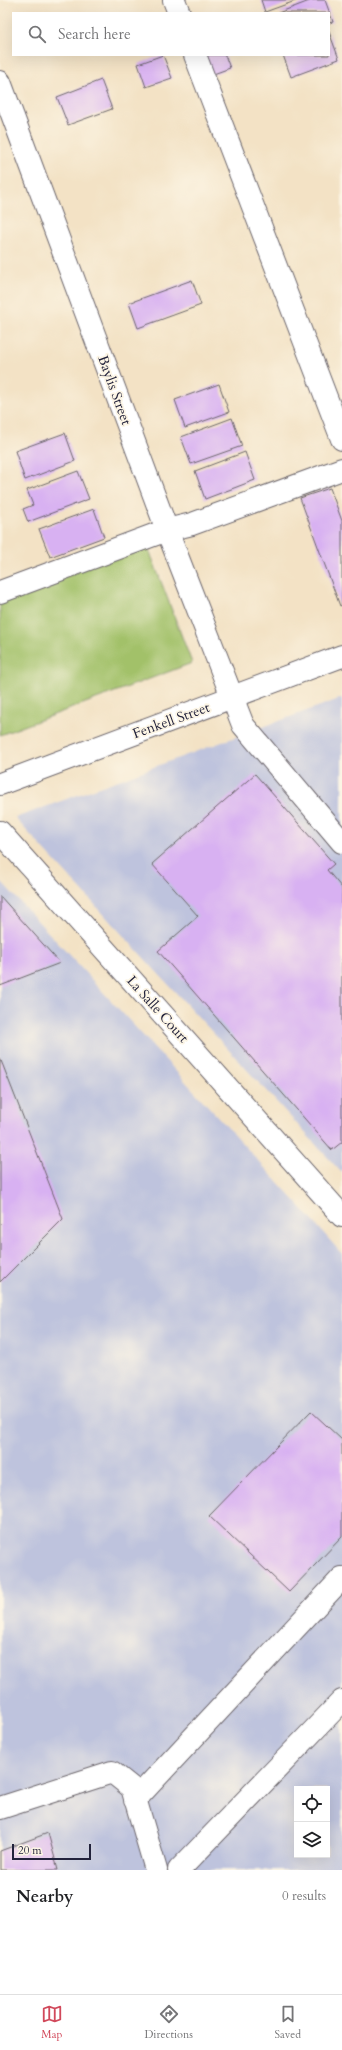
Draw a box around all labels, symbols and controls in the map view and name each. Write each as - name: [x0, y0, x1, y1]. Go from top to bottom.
- search box: [12, 12, 330, 56]
- icon: search: [26, 23, 48, 45]
- text: Search here: [58, 24, 131, 44]
- street label: Baylis Street: [93, 353, 136, 428]
- street label: Fenkell Street: [130, 698, 213, 743]
- street label: La Salle Court: [122, 972, 193, 1047]
- map controls: [294, 1786, 330, 1858]
- button: locate: [294, 1786, 330, 1822]
- button: layers: [294, 1822, 330, 1858]
- scale bar: [12, 1842, 91, 1861]
- text: 20 m: [18, 1843, 42, 1858]
- text: Nearby: [16, 1885, 73, 1908]
- text: 0 results: [282, 1887, 326, 1905]
- tab: Map: [41, 2003, 63, 2042]
- tab: Directions: [144, 2003, 193, 2042]
- tab: Saved: [275, 2003, 301, 2042]

